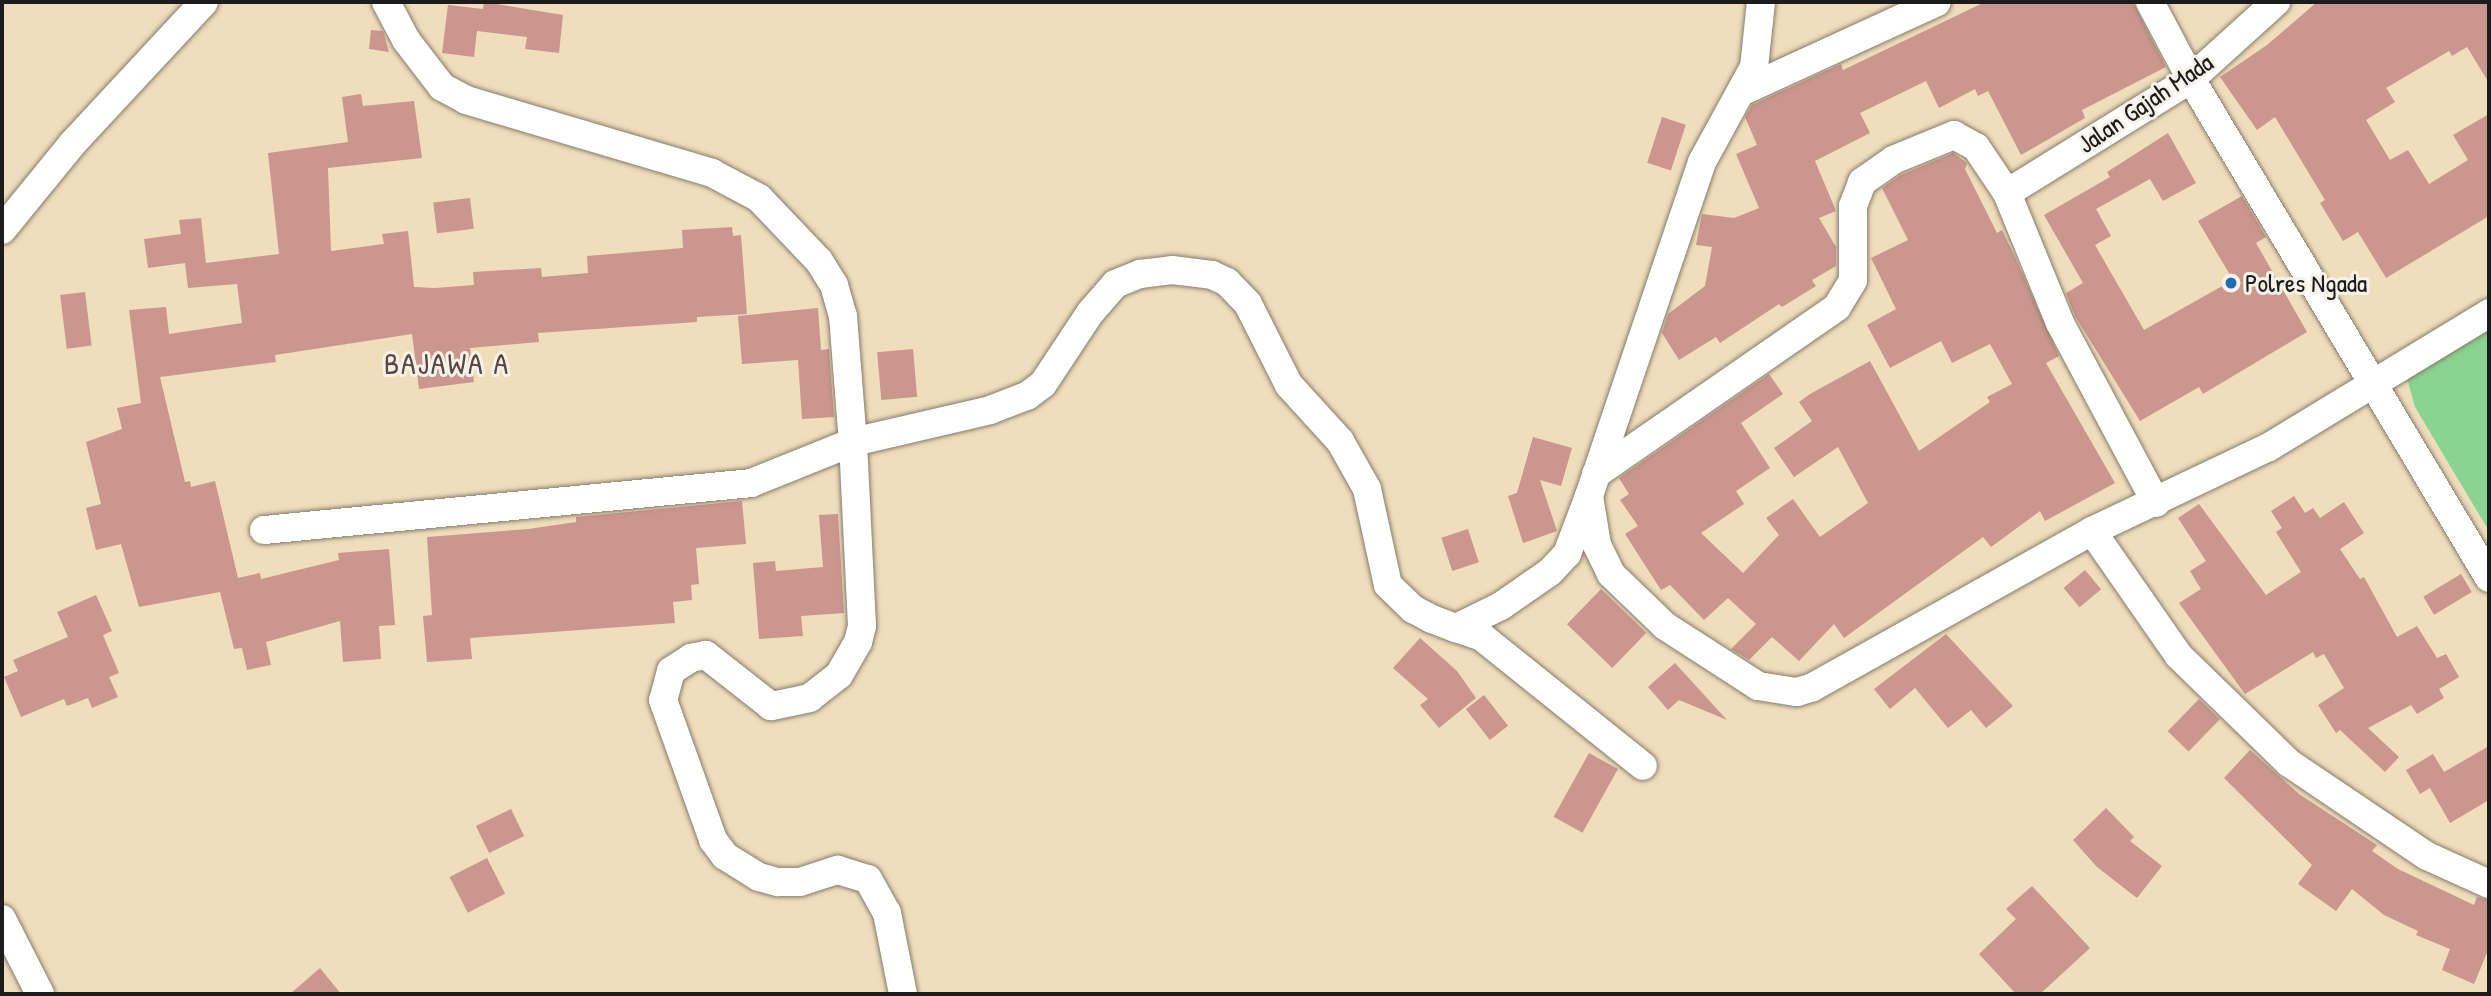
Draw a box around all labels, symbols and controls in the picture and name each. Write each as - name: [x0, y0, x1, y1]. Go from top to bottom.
- street label: Jalan Gajah Mada: [2071, 46, 2219, 160]
- place label: Polres Ngada: [2245, 267, 2367, 299]
- marker: Polres Ngada: [2223, 275, 2239, 291]
- district label: BAJAWA A: [385, 345, 509, 381]

